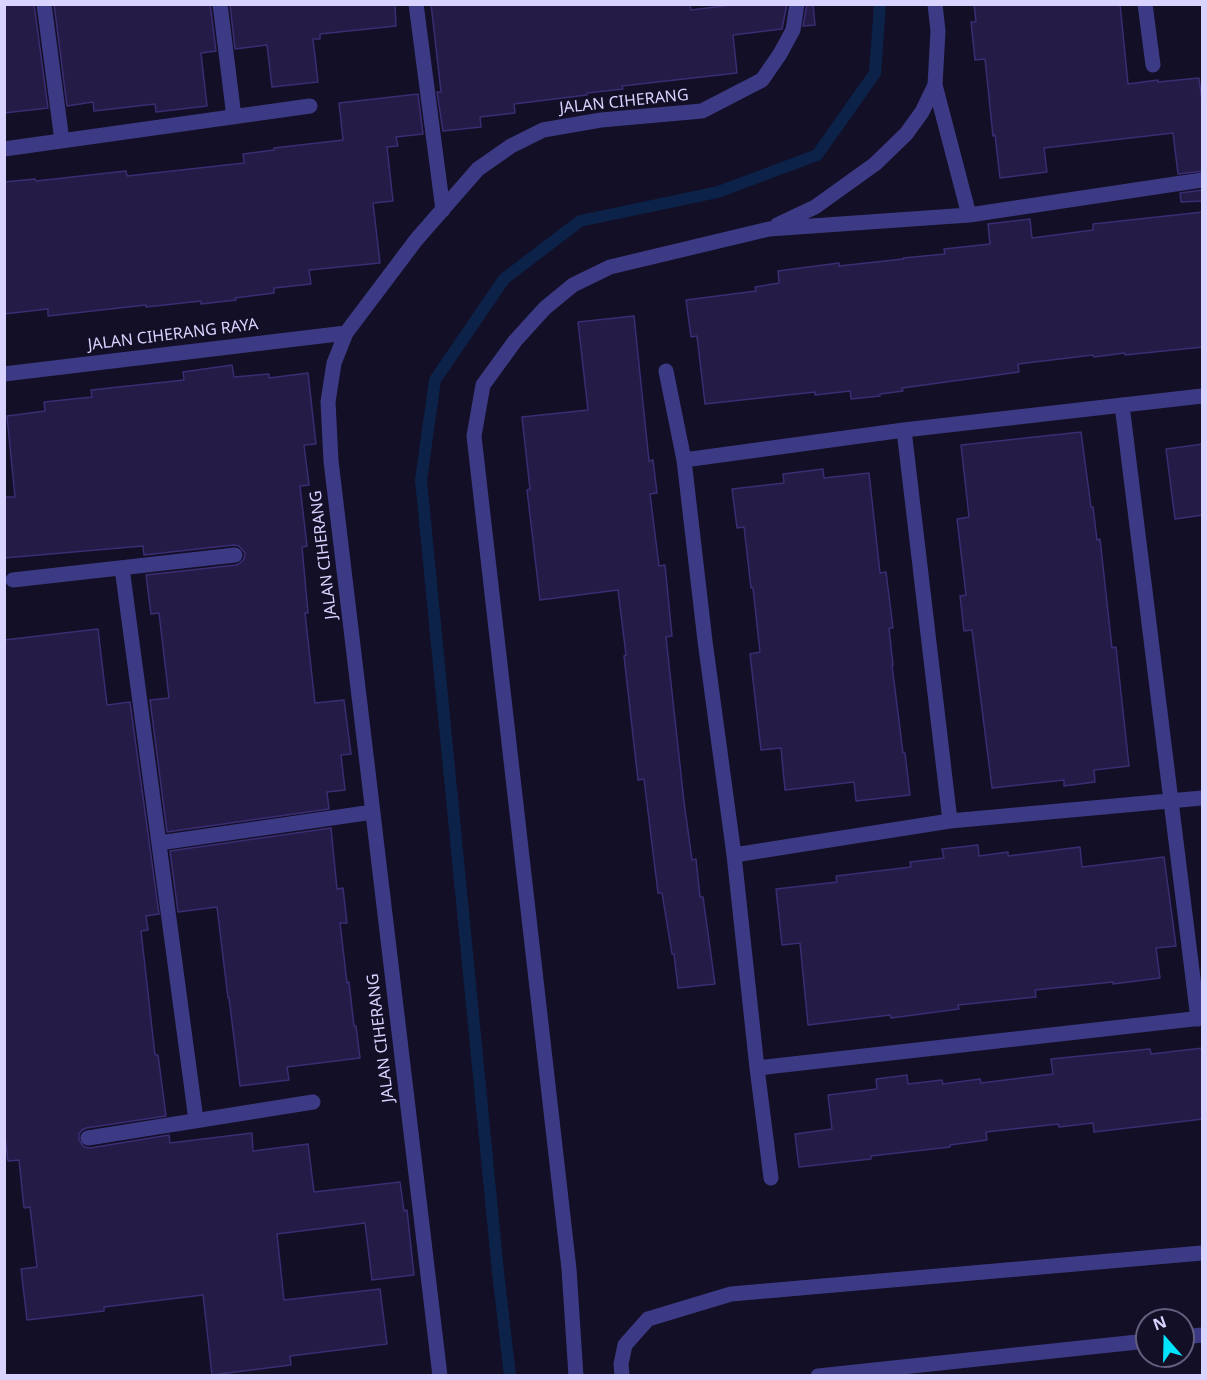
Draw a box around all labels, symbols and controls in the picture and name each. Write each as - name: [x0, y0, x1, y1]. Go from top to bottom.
- street label: JALAN CIHERANG: [558, 86, 690, 118]
- street label: JALAN CIHERANG RAYA: [87, 315, 259, 355]
- street label: JALAN CIHERANG: [307, 489, 341, 621]
- street label: JALAN CIHERANG: [364, 972, 398, 1104]
- north arrow: [1135, 1308, 1195, 1368]
- text: N: [1150, 1310, 1169, 1336]

